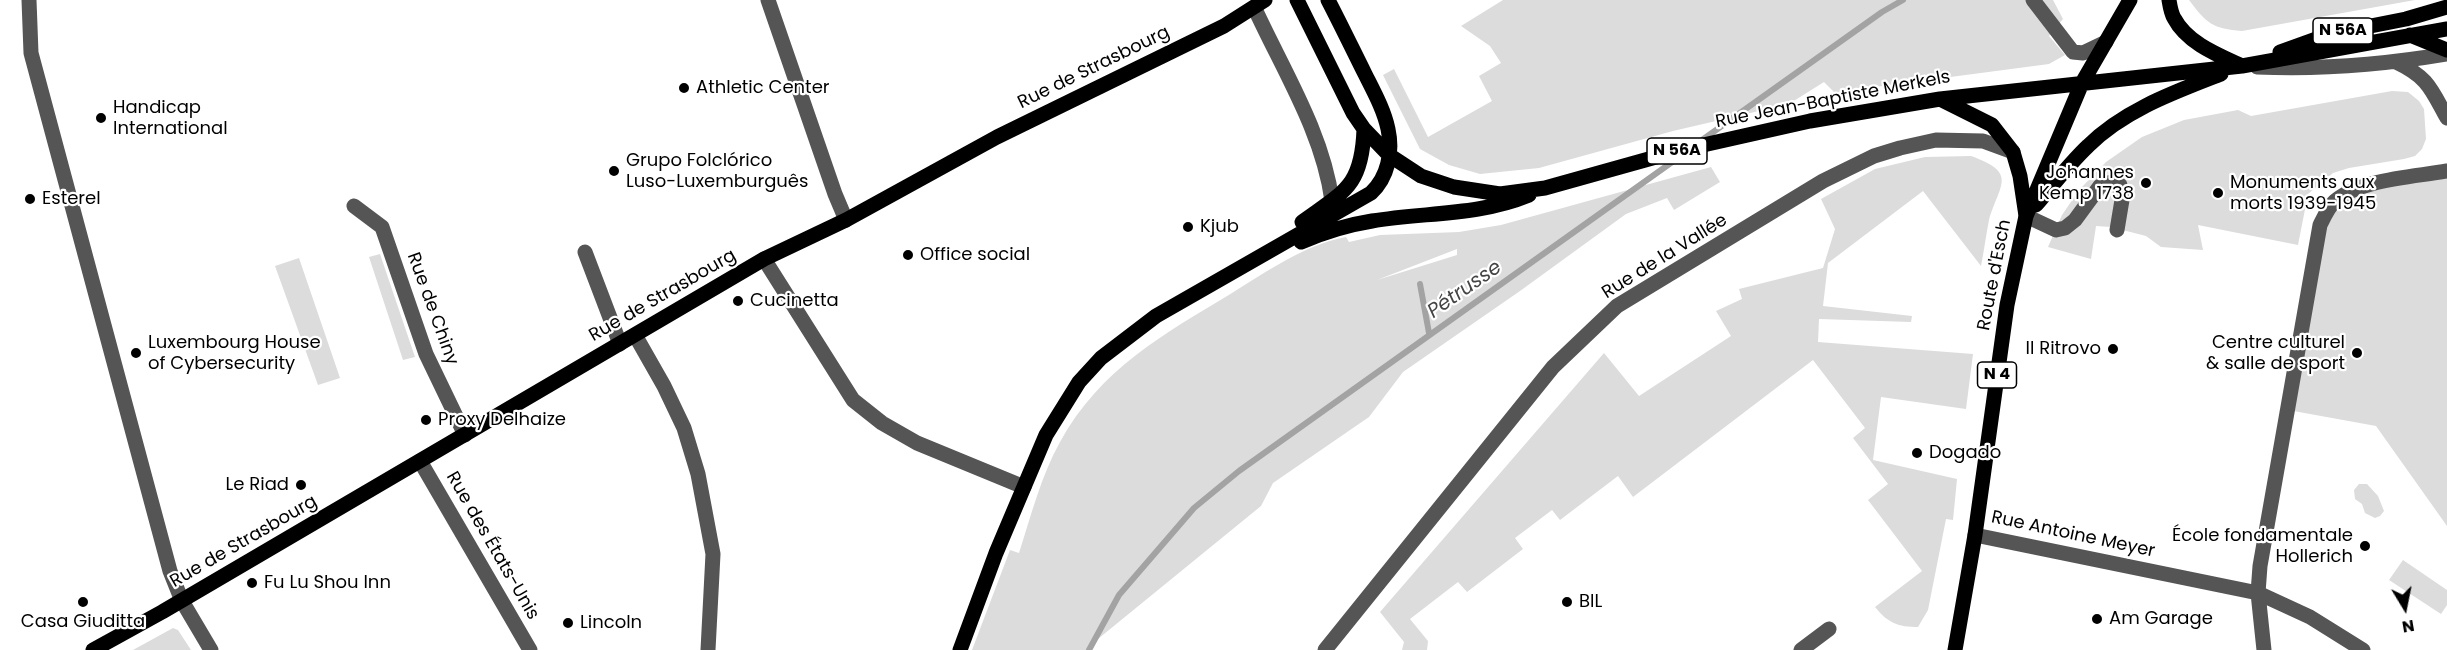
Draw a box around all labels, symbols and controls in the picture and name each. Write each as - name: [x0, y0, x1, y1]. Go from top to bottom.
- road number: N 56A: [2313, 18, 2373, 44]
- street label: Rue de Strasbourg: [1015, 22, 1173, 114]
- street label: Rue Jean-Baptiste Merkels: [1714, 67, 1952, 133]
- place label: Athletic Center: [696, 77, 830, 99]
- marker: Athletic Center: [677, 81, 691, 95]
- place label: Handicap International: [113, 97, 228, 140]
- marker: Handicap International: [94, 111, 108, 125]
- road number: N 56A: [1647, 138, 1707, 164]
- place label: Grupo Folclórico Luso-Luxemburguês: [626, 150, 808, 192]
- place label: Johannes Kemp 1738: [2039, 162, 2134, 204]
- marker: Grupo Folclórico Luso-Luxemburguês: [607, 164, 621, 178]
- place label: Monuments aux morts 1939-1945: [2230, 172, 2376, 214]
- marker: Johannes Kemp 1738: [2139, 176, 2153, 190]
- marker: Monuments aux morts 1939-1945: [2211, 186, 2225, 200]
- place label: Esterel: [42, 188, 101, 210]
- marker: Esterel: [23, 192, 37, 206]
- street label: Rue de la Vallée: [1598, 210, 1732, 304]
- place label: Kjub: [1200, 216, 1239, 238]
- street label: Route d'Esch: [1974, 218, 2016, 332]
- marker: Kjub: [1181, 220, 1195, 234]
- place label: Office social: [920, 244, 1030, 266]
- street label: Rue de Strasbourg: [586, 245, 740, 347]
- marker: Office social: [901, 248, 915, 262]
- street label: Rue de Chiny: [402, 250, 462, 368]
- water label: Pétrusse: [1423, 256, 1507, 324]
- place label: Cucinetta: [750, 290, 839, 312]
- marker: Cucinetta: [731, 294, 745, 308]
- place label: Luxembourg House of Cybersecurity: [148, 332, 321, 374]
- place label: Centre culturel & salle de sport: [2206, 332, 2345, 374]
- place label: Il Ritrovo: [2026, 338, 2101, 360]
- marker: Il Ritrovo: [2106, 342, 2120, 356]
- marker: Luxembourg House of Cybersecurity: [129, 346, 143, 360]
- marker: Centre culturel & salle de sport: [2350, 346, 2364, 360]
- road number: N 4: [1978, 362, 2016, 388]
- place label: Proxy Delhaize: [438, 409, 566, 431]
- marker: Proxy Delhaize: [419, 413, 433, 427]
- place label: Dogado: [1929, 442, 2001, 464]
- marker: Dogado: [1910, 446, 1924, 460]
- street label: Rue des États-Unis: [441, 468, 543, 624]
- place label: Le Riad: [226, 474, 289, 496]
- marker: Le Riad: [294, 478, 308, 492]
- street label: Rue de Strasbourg: [167, 491, 321, 593]
- street label: Rue Antoine Meyer: [1989, 507, 2157, 563]
- place label: École fondamentale Hollerich: [2172, 525, 2353, 568]
- marker: École fondamentale Hollerich: [2358, 539, 2372, 553]
- place label: Fu Lu Shou Inn: [264, 572, 391, 594]
- marker: Fu Lu Shou Inn: [245, 576, 259, 590]
- north arrow: [2375, 578, 2435, 638]
- place label: BIL: [1579, 591, 1602, 613]
- marker: Casa Giuditta: [76, 595, 90, 609]
- marker: BIL: [1560, 595, 1574, 609]
- place label: Am Garage: [2109, 608, 2213, 630]
- place label: Casa Giuditta: [21, 611, 145, 633]
- place label: Lincoln: [580, 612, 642, 634]
- marker: Am Garage: [2090, 612, 2104, 626]
- text: N: [2400, 614, 2416, 639]
- marker: Lincoln: [561, 616, 575, 630]

